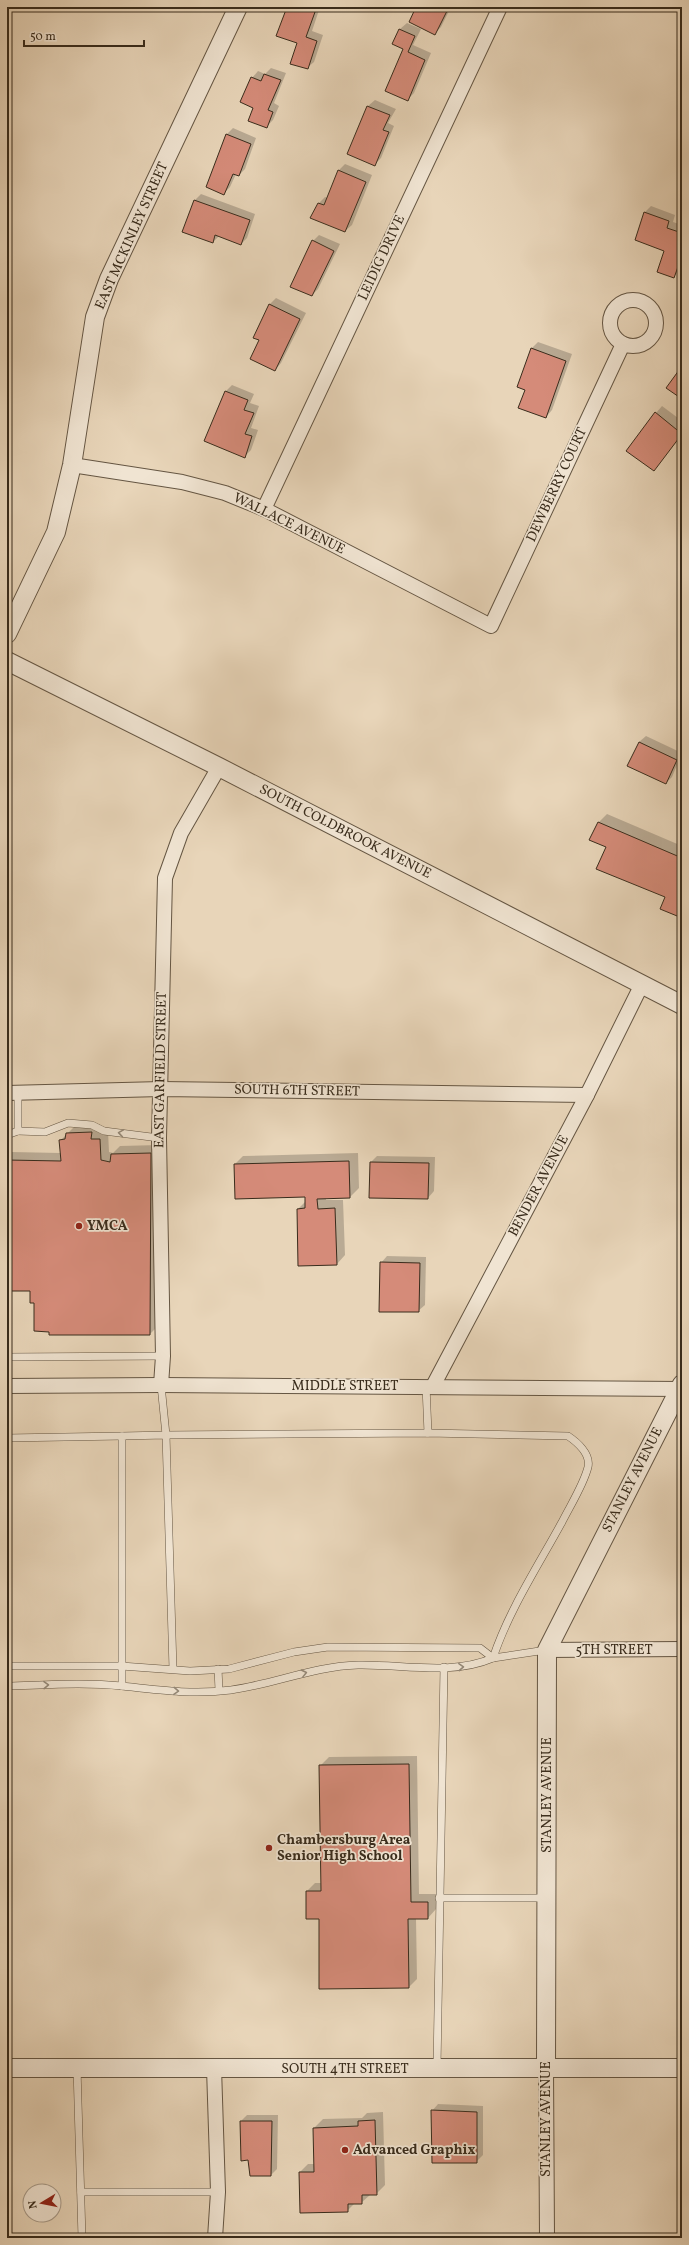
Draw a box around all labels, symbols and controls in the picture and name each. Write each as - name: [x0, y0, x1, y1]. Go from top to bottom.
- scale bar: [24, 22, 144, 48]
- text: 50 m: [30, 29, 56, 45]
- street label: EAST MCKINLEY STREET: [91, 159, 173, 313]
- street label: LEIDIG DRIVE: [354, 212, 410, 304]
- street label: DEWBERRY COURT: [522, 425, 592, 545]
- street label: WALLACE AVENUE: [230, 489, 348, 559]
- street label: SOUTH COLDBROOK AVENUE: [256, 780, 434, 884]
- street label: EAST GARFIELD STREET: [150, 992, 172, 1148]
- street label: SOUTH 6TH STREET: [234, 1080, 360, 1102]
- one-way arrow: [118, 1129, 124, 1138]
- street label: BENDER AVENUE: [504, 1132, 574, 1240]
- place label: YMCA: [87, 1217, 128, 1236]
- marker: YMCA: [74, 1221, 84, 1231]
- street label: MIDDLE STREET: [292, 1377, 398, 1396]
- street label: STANLEY AVENUE: [598, 1424, 668, 1536]
- street label: 5TH STREET: [575, 1641, 653, 1660]
- one-way arrow: [458, 1662, 464, 1671]
- one-way arrow: [300, 1670, 307, 1678]
- one-way arrow: [43, 1681, 49, 1689]
- one-way arrow: [173, 1687, 179, 1696]
- street label: STANLEY AVENUE: [538, 1737, 557, 1853]
- place label: Chambersburg Area Senior High School: [277, 1831, 411, 1866]
- marker: Chambersburg Area Senior High School: [264, 1843, 274, 1853]
- street label: SOUTH 4TH STREET: [281, 2060, 409, 2079]
- street label: STANLEY AVENUE: [537, 2061, 556, 2177]
- place label: Advanced Graphix: [353, 2141, 476, 2160]
- marker: Advanced Graphix: [340, 2145, 350, 2155]
- north arrow: [22, 2183, 62, 2223]
- text: N: [26, 2199, 42, 2210]

